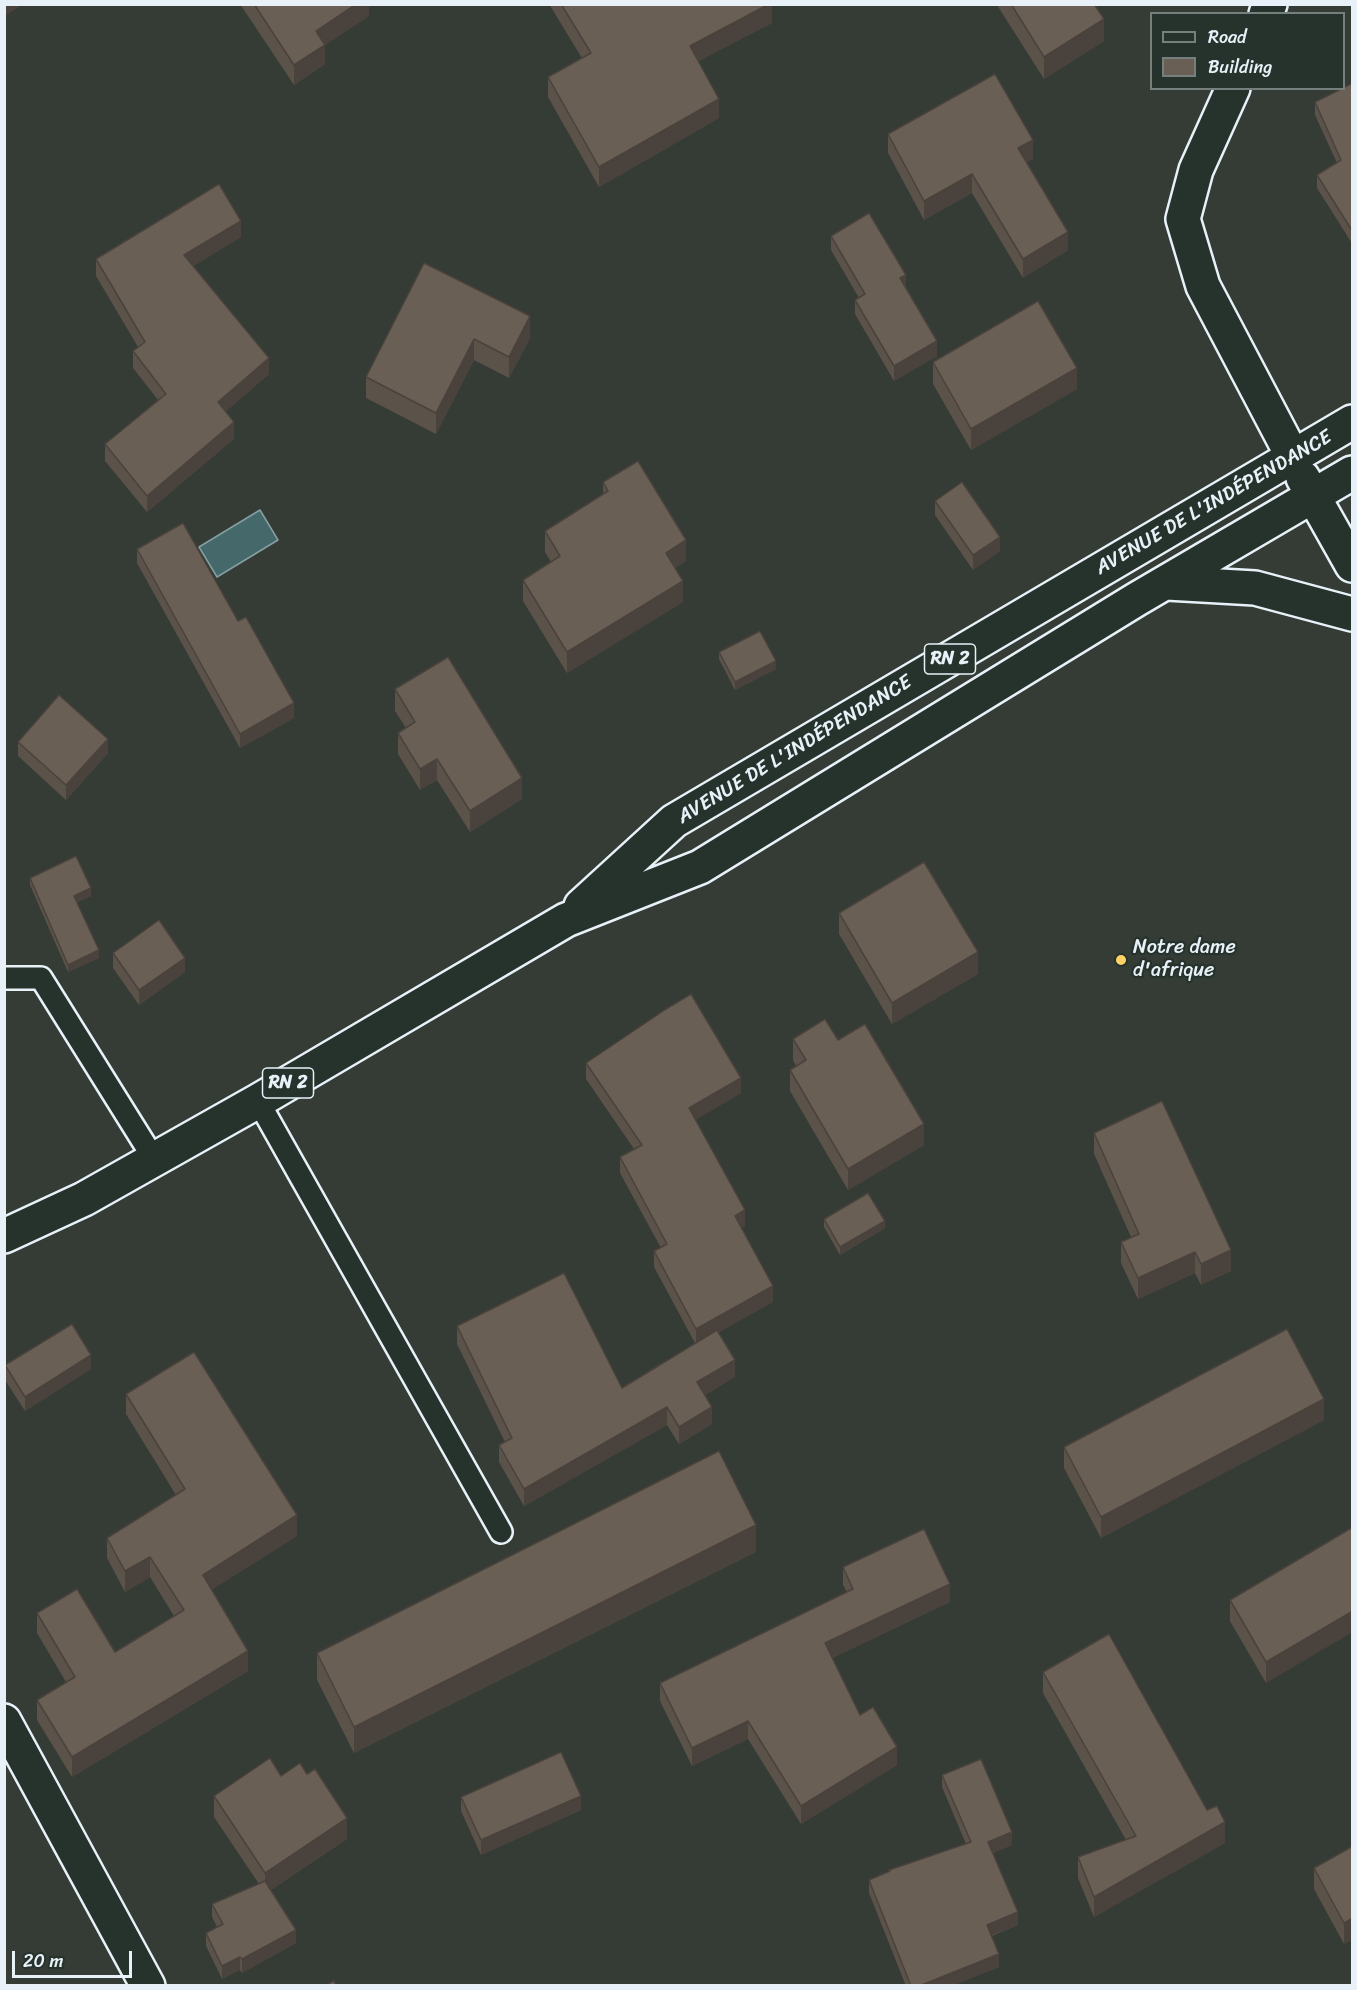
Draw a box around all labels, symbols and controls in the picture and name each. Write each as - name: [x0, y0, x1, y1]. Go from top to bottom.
- legend: [1150, 12, 1345, 90]
- text: Road: [1208, 21, 1247, 53]
- text: Building: [1208, 51, 1272, 83]
- street label: AVENUE DE L'INDÉPENDANCE: [1092, 425, 1336, 581]
- road number: RN 2: [924, 644, 976, 674]
- street label: AVENUE DE L'INDÉPENDANCE: [674, 670, 916, 830]
- place label: Notre dame d'afrique: [1133, 936, 1236, 983]
- marker: Notre dame d'afrique: [1114, 953, 1128, 967]
- road number: RN 2: [262, 1068, 314, 1098]
- scale bar: [15, 1939, 135, 1977]
- text: 20 m: [23, 1945, 63, 1977]

